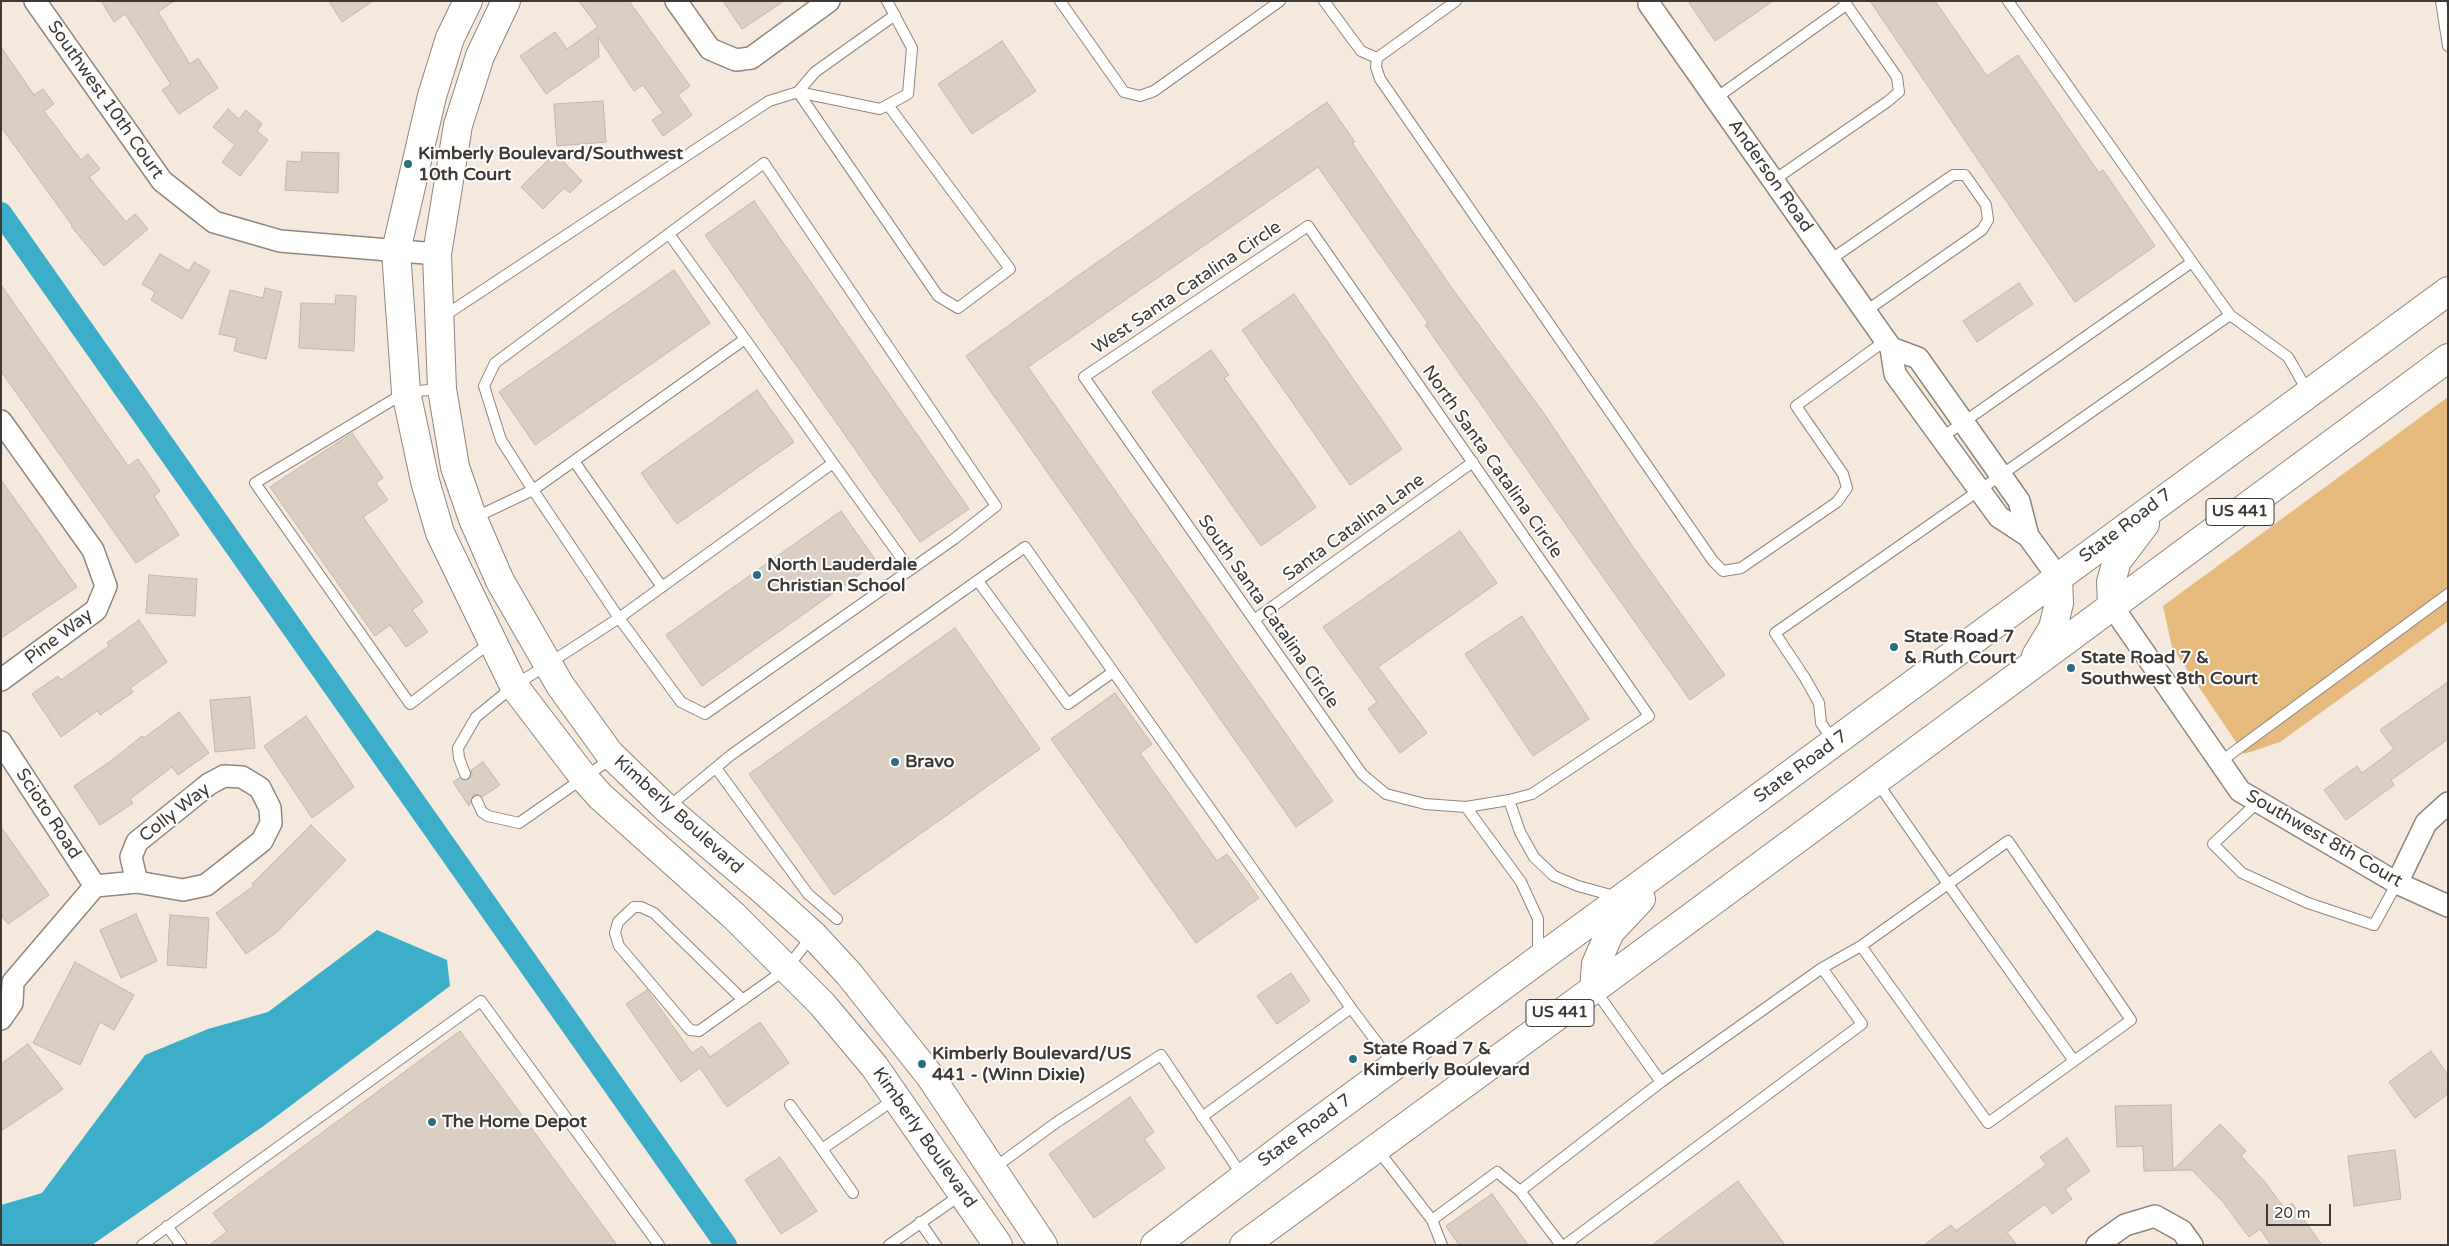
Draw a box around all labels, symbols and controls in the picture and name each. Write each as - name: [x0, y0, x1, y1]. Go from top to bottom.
- street label: Southwest 10th Court: [42, 17, 168, 183]
- street label: Anderson Road: [1723, 115, 1817, 237]
- place label: Kimberly Boulevard/Southwest 10th Court: [418, 143, 683, 186]
- marker: Kimberly Boulevard/Southwest 10th Court: [402, 158, 414, 170]
- street label: West Santa Catalina Circle: [1088, 217, 1286, 359]
- street label: North Santa Catalina Circle: [1417, 362, 1567, 562]
- street label: Santa Catalina Lane: [1279, 469, 1429, 587]
- street label: State Road 7: [2075, 484, 2177, 568]
- road number: US 441: [2206, 498, 2274, 526]
- street label: South Santa Catalina Circle: [1193, 511, 1343, 713]
- place label: North Lauderdale Christian School: [767, 554, 917, 596]
- marker: North Lauderdale Christian School: [751, 569, 763, 581]
- street label: Pine Way: [21, 604, 97, 670]
- place label: State Road 7 & Ruth Court: [1904, 626, 2016, 669]
- marker: State Road 7 & Ruth Court: [1888, 641, 1900, 653]
- place label: State Road 7 & Southwest 8th Court: [2081, 647, 2258, 690]
- marker: State Road 7 & Southwest 8th Court: [2065, 662, 2077, 674]
- street label: State Road 7: [1750, 726, 1852, 808]
- street label: Kimberly Boulevard: [609, 751, 747, 879]
- place label: Bravo: [905, 751, 955, 773]
- marker: Bravo: [889, 756, 901, 768]
- street label: Scioto Road: [11, 765, 85, 863]
- street label: Colly Way: [135, 779, 215, 847]
- street label: Southwest 8th Court: [2242, 785, 2406, 893]
- road number: US 441: [1526, 1000, 1594, 1026]
- place label: State Road 7 & Kimberly Boulevard: [1363, 1038, 1530, 1080]
- place label: Kimberly Boulevard/US 441 - (Winn Dixie): [932, 1043, 1131, 1086]
- marker: State Road 7 & Kimberly Boulevard: [1347, 1053, 1359, 1065]
- marker: Kimberly Boulevard/US 441 - (Winn Dixie): [916, 1058, 928, 1070]
- street label: Kimberly Boulevard: [867, 1064, 981, 1212]
- street label: State Road 7: [1254, 1090, 1356, 1172]
- place label: The Home Depot: [442, 1111, 587, 1133]
- marker: The Home Depot: [426, 1116, 438, 1128]
- scale bar: [2269, 1194, 2334, 1226]
- text: 20 m: [2274, 1204, 2311, 1222]

